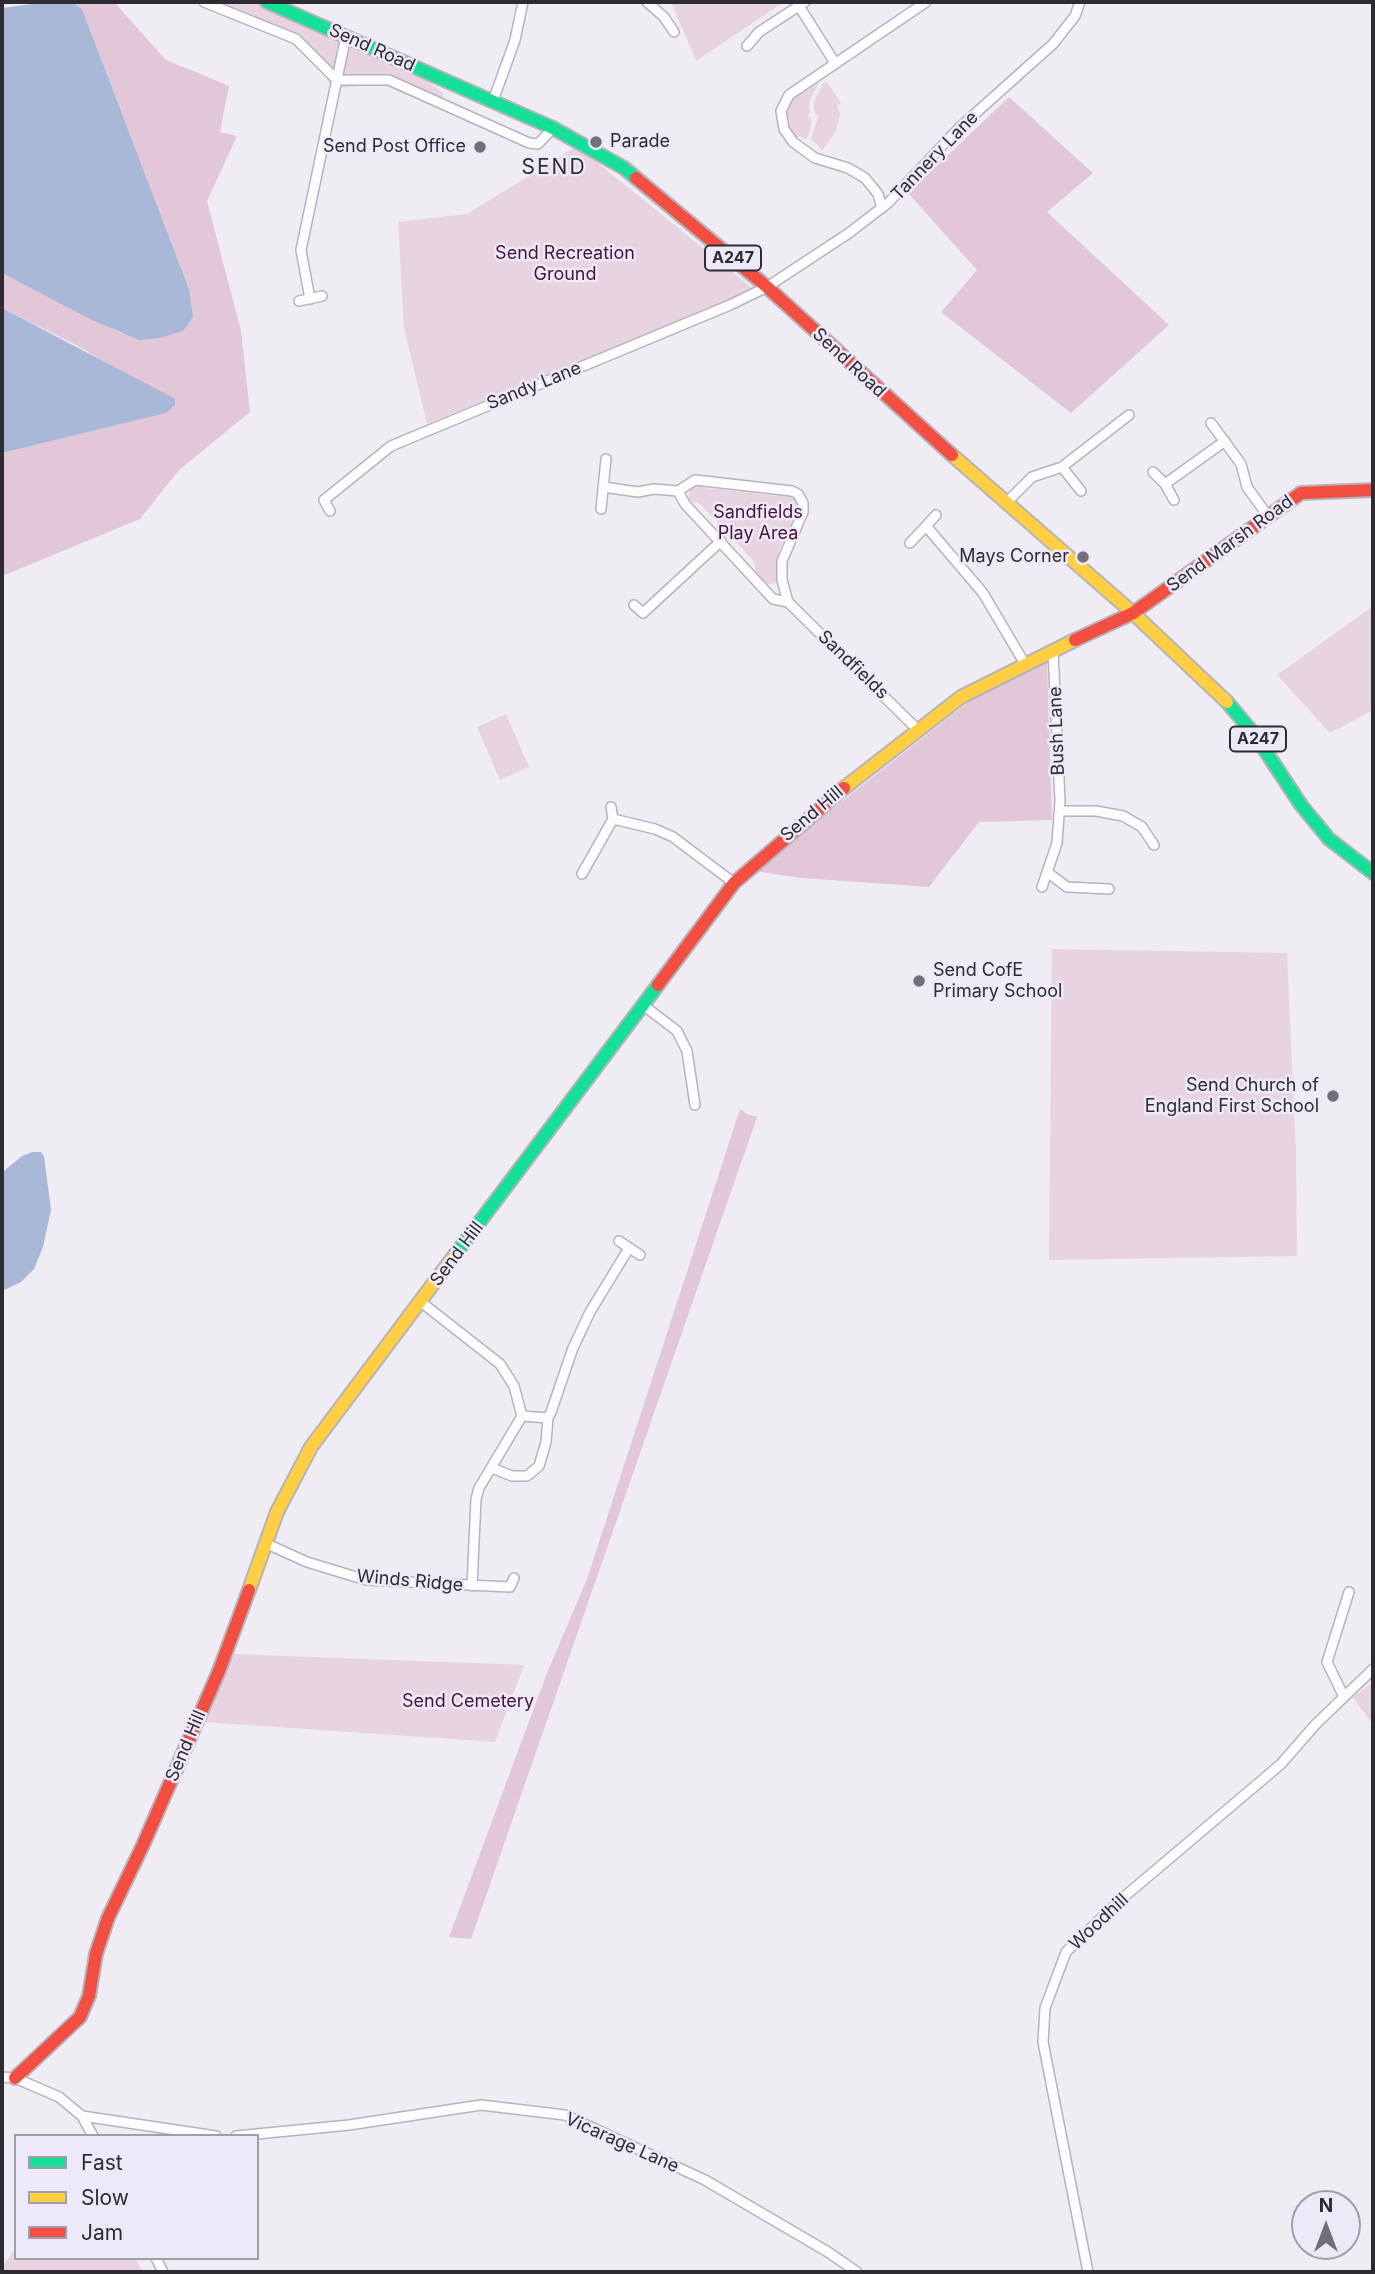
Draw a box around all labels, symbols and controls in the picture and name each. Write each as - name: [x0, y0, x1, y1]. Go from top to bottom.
- street label: Send Road: [326, 19, 418, 77]
- street label: Tannery Lane: [887, 107, 983, 205]
- place label: Parade: [610, 131, 670, 153]
- marker: Parade: [588, 134, 604, 150]
- place label: Send Post Office: [323, 136, 466, 158]
- marker: Send Post Office: [472, 139, 488, 155]
- district label: SEND: [522, 155, 586, 181]
- park label: Send Recreation Ground: [495, 243, 635, 286]
- road number: A247: [705, 246, 761, 270]
- street label: Send Road: [808, 324, 890, 402]
- street label: Sandy Lane: [484, 357, 584, 415]
- street label: Send Marsh Road: [1163, 491, 1297, 597]
- park label: Sandfields Play Area: [713, 502, 803, 544]
- place label: Mays Corner: [959, 546, 1069, 568]
- marker: Mays Corner: [1075, 549, 1091, 565]
- street label: Sandfields: [813, 626, 893, 704]
- street label: Bush Lane: [1045, 686, 1069, 776]
- road number: A247: [1230, 726, 1286, 752]
- street label: Send Hill: [776, 782, 848, 846]
- place label: Send CofE Primary School: [933, 960, 1062, 1002]
- marker: Send CofE Primary School: [911, 973, 927, 989]
- place label: Send Church of England First School: [1145, 1075, 1319, 1118]
- marker: Send Church of England First School: [1325, 1088, 1341, 1104]
- street label: Send Hill: [426, 1217, 488, 1291]
- street label: Winds Ridge: [356, 1566, 464, 1596]
- park label: Send Cemetery: [402, 1691, 534, 1713]
- street label: Send Hill: [161, 1707, 211, 1785]
- street label: Woodhill: [1065, 1889, 1133, 1955]
- street label: Vicarage Lane: [562, 2108, 682, 2178]
- legend: [14, 2134, 259, 2260]
- text: Fast: [81, 2150, 123, 2175]
- text: Slow: [81, 2185, 129, 2210]
- north arrow: [1291, 2190, 1361, 2260]
- text: N: [1319, 2194, 1333, 2217]
- text: Jam: [81, 2220, 123, 2245]

